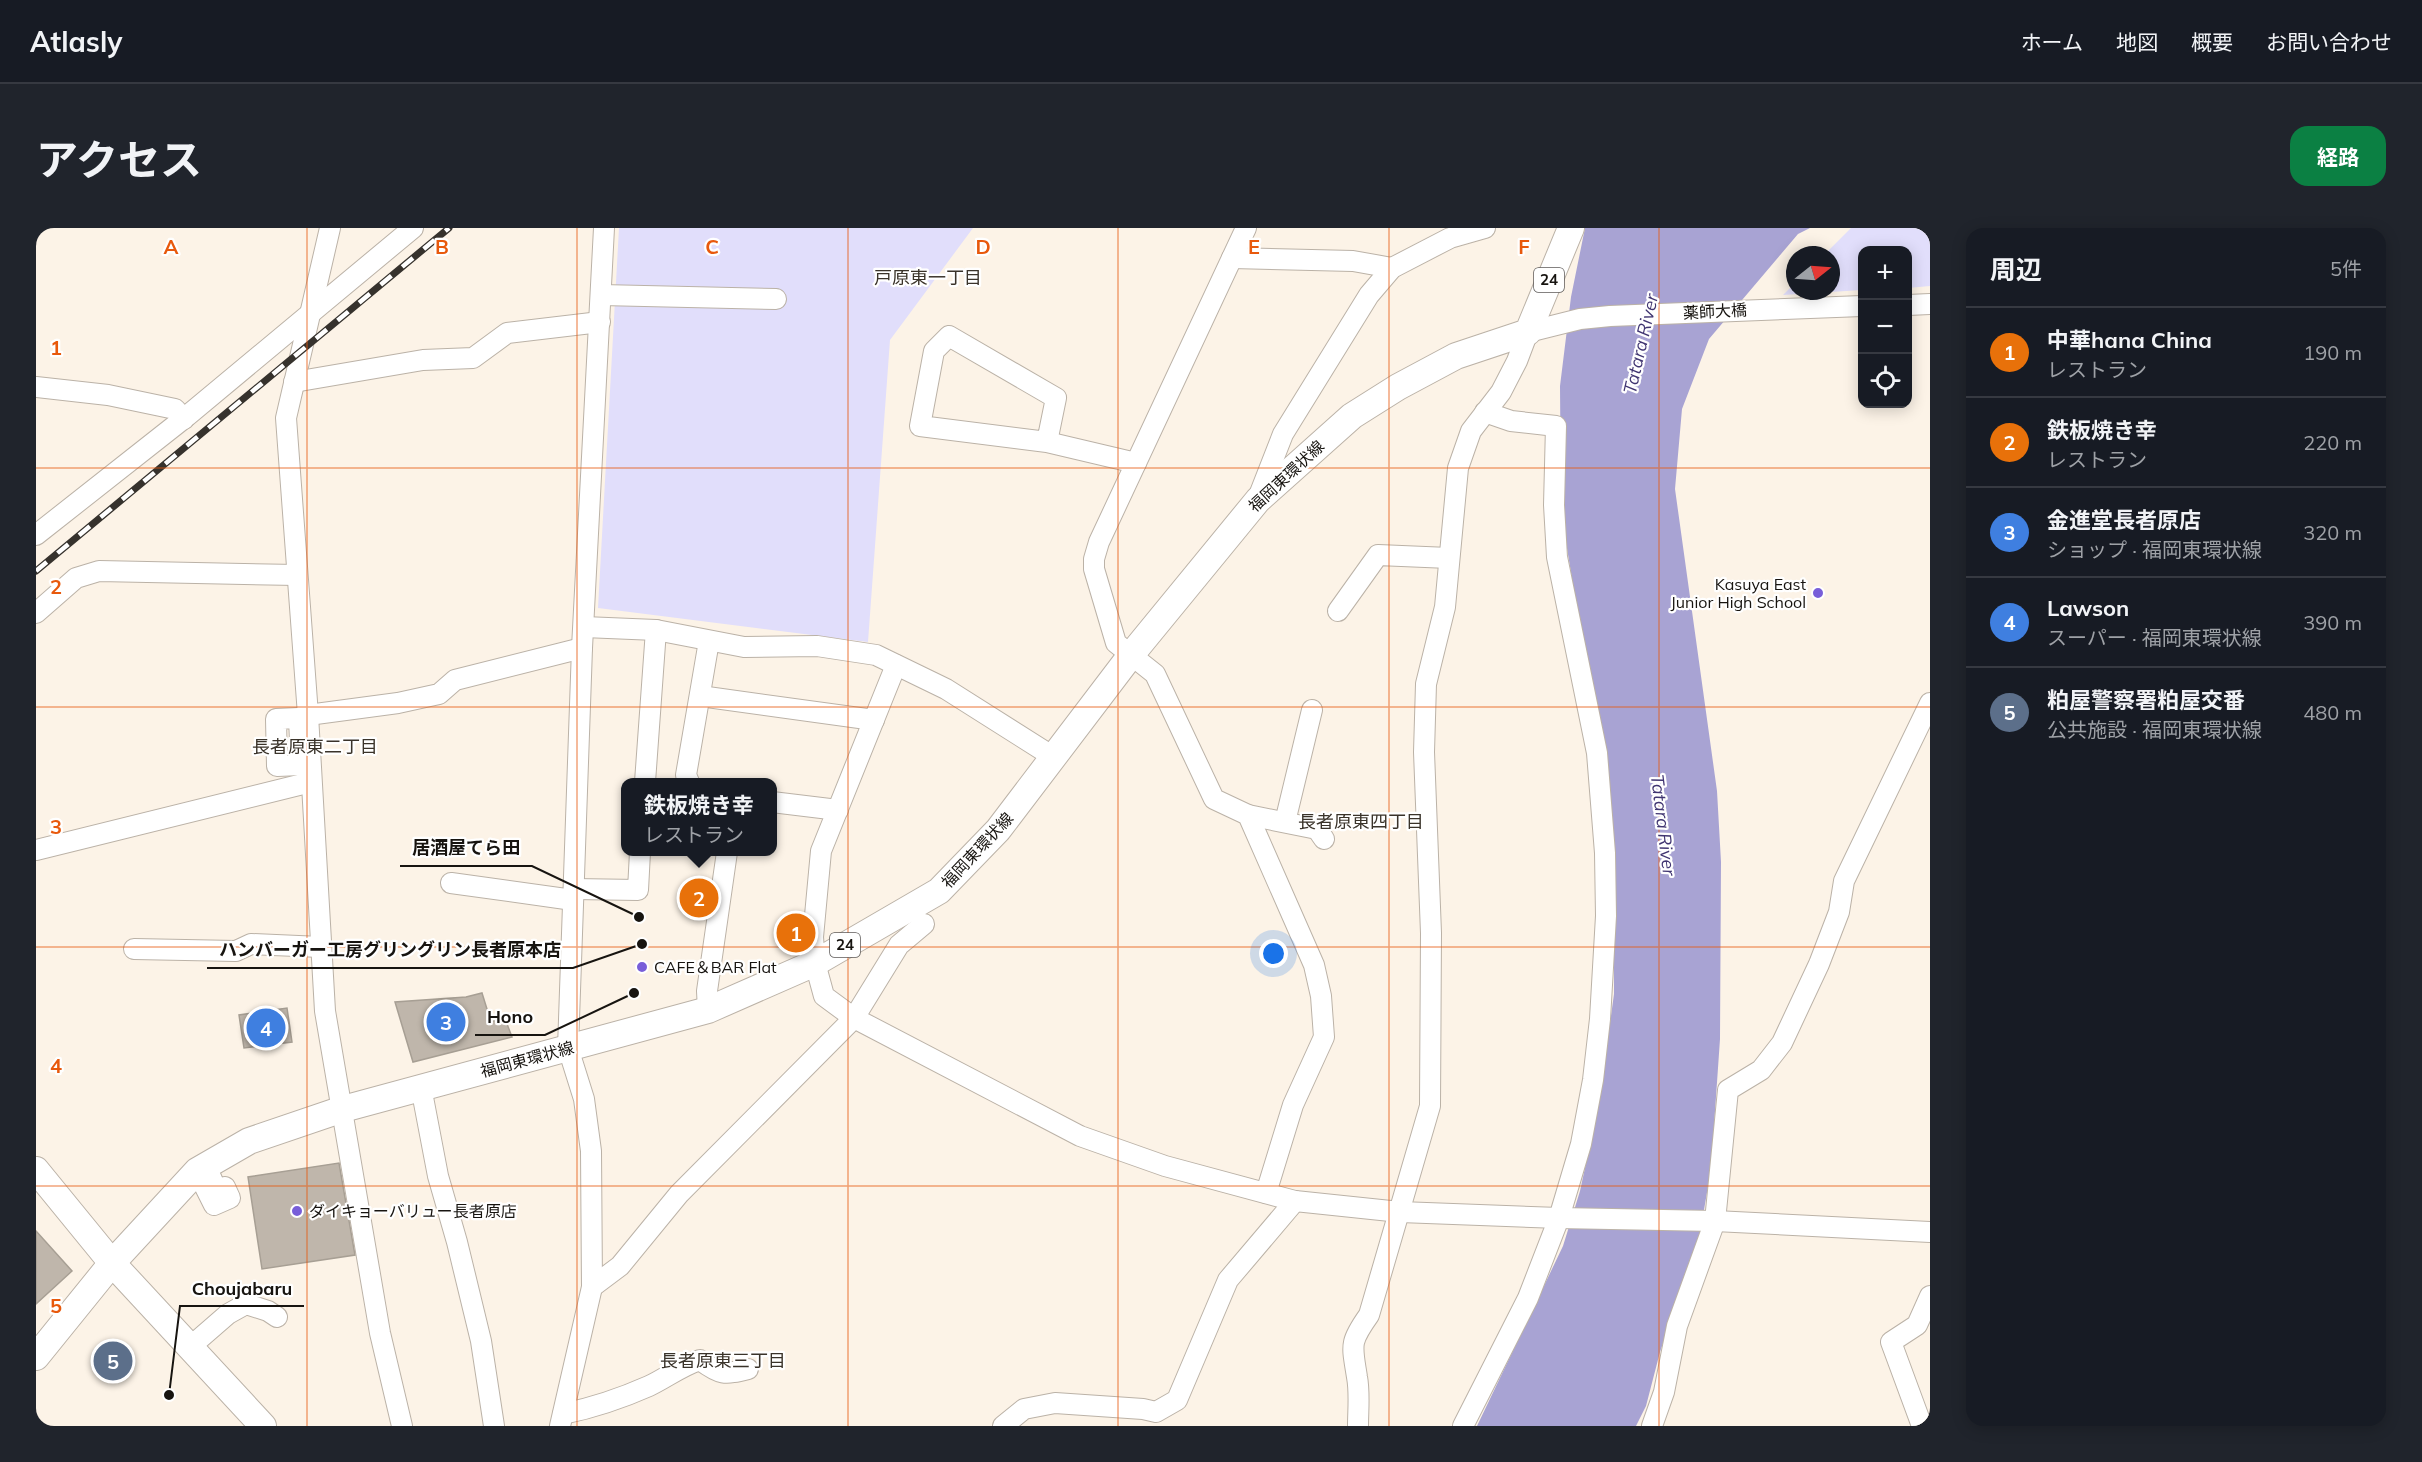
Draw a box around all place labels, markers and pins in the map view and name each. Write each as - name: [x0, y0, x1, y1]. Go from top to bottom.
- place label: Kasuya East Junior High School: [1671, 574, 1806, 612]
- marker: Kasuya East Junior High School: [1811, 586, 1825, 600]
- callout: 居酒屋てら田: [400, 830, 532, 866]
- pin: 2: [680, 876, 718, 920]
- pin: 1: [776, 910, 816, 956]
- callout: ハンバーガー工房グリングリン長者原本店: [207, 932, 573, 968]
- place label: CAFE＆BAR Flat: [654, 957, 777, 977]
- marker: CAFE＆BAR Flat: [635, 960, 649, 974]
- callout: Hono: [475, 999, 545, 1035]
- pin: 3: [426, 1000, 466, 1044]
- pin: 4: [246, 1006, 286, 1050]
- place label: ダイキョーバリュー長者原店: [309, 1201, 517, 1221]
- marker: ダイキョーバリュー長者原店: [290, 1204, 304, 1218]
- callout: Choujabaru: [180, 1270, 304, 1306]
- pin: 5: [94, 1338, 133, 1384]

